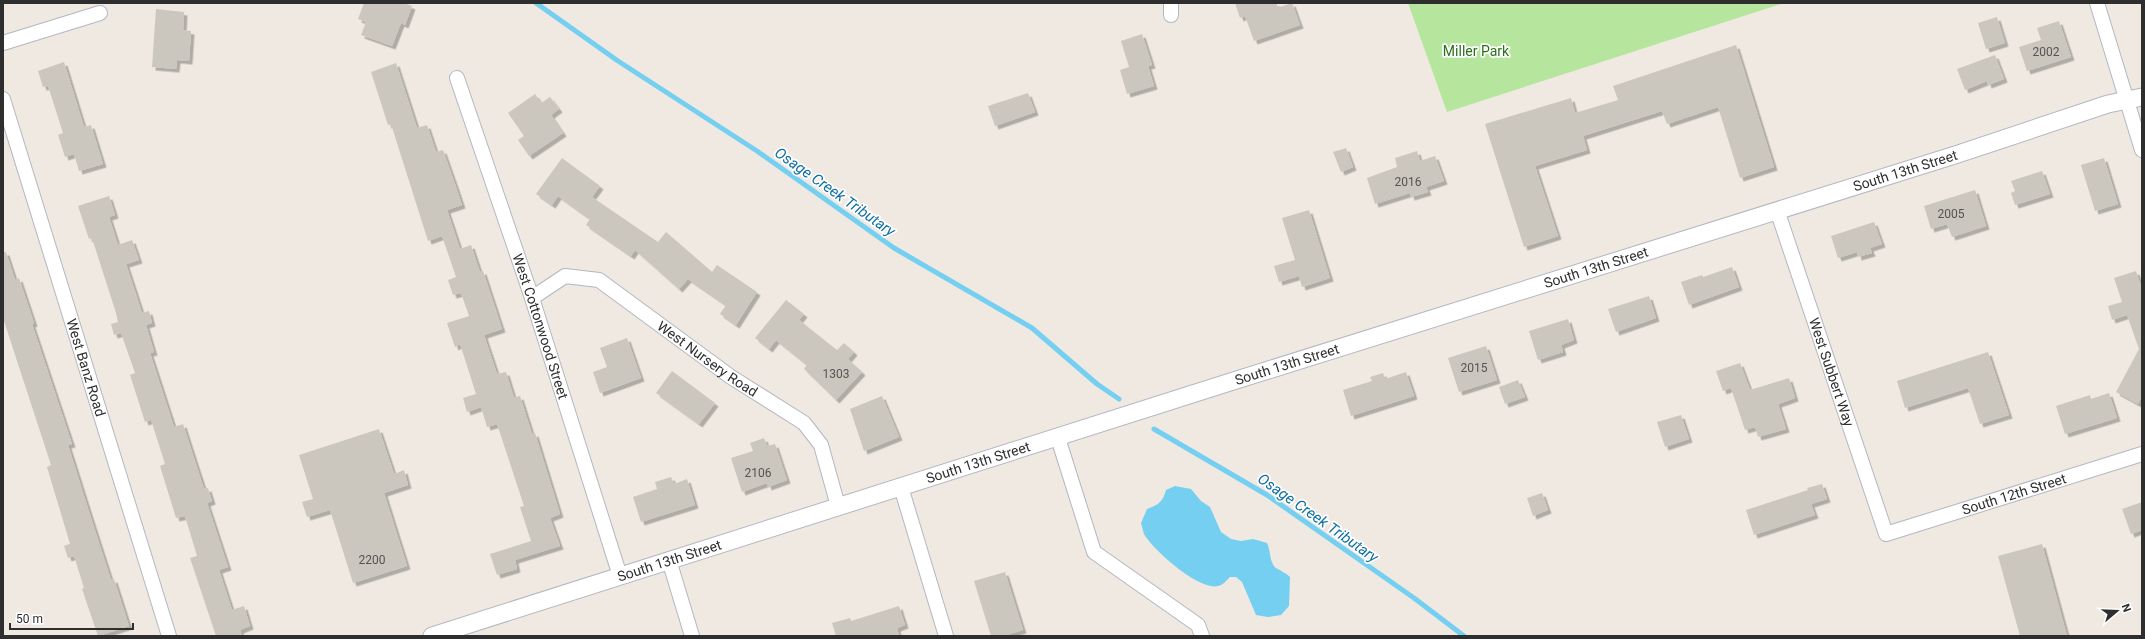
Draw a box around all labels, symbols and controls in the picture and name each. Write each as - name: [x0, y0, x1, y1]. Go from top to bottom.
- park label: Miller Park: [1443, 43, 1510, 59]
- house number: 2002: [2033, 45, 2060, 59]
- water label: Osage Creek Tributary: [771, 144, 900, 241]
- street label: South 13th Street: [1851, 147, 1960, 194]
- house number: 2016: [1395, 175, 1422, 189]
- house number: 2005: [1938, 207, 1965, 221]
- street label: South 13th Street: [1542, 243, 1651, 291]
- street label: West Cottonwood Street: [509, 252, 572, 401]
- street label: West Subbert Way: [1806, 316, 1857, 429]
- street label: West Banz Road: [63, 317, 109, 418]
- street label: West Nursery Road: [654, 318, 761, 400]
- street label: South 13th Street: [1233, 340, 1341, 388]
- house number: 2015: [1461, 361, 1488, 375]
- house number: 1303: [823, 367, 849, 381]
- street label: South 13th Street: [924, 438, 1032, 486]
- house number: 2106: [745, 466, 772, 480]
- water label: Osage Creek Tributary: [1254, 470, 1383, 567]
- street label: South 12th Street: [1960, 470, 2069, 518]
- street label: South 13th Street: [615, 536, 724, 585]
- house number: 2200: [359, 553, 386, 567]
- north arrow: [2097, 591, 2137, 631]
- text: N: [2119, 602, 2133, 614]
- scale bar: [10, 605, 133, 631]
- text: 50 m: [16, 612, 43, 626]

